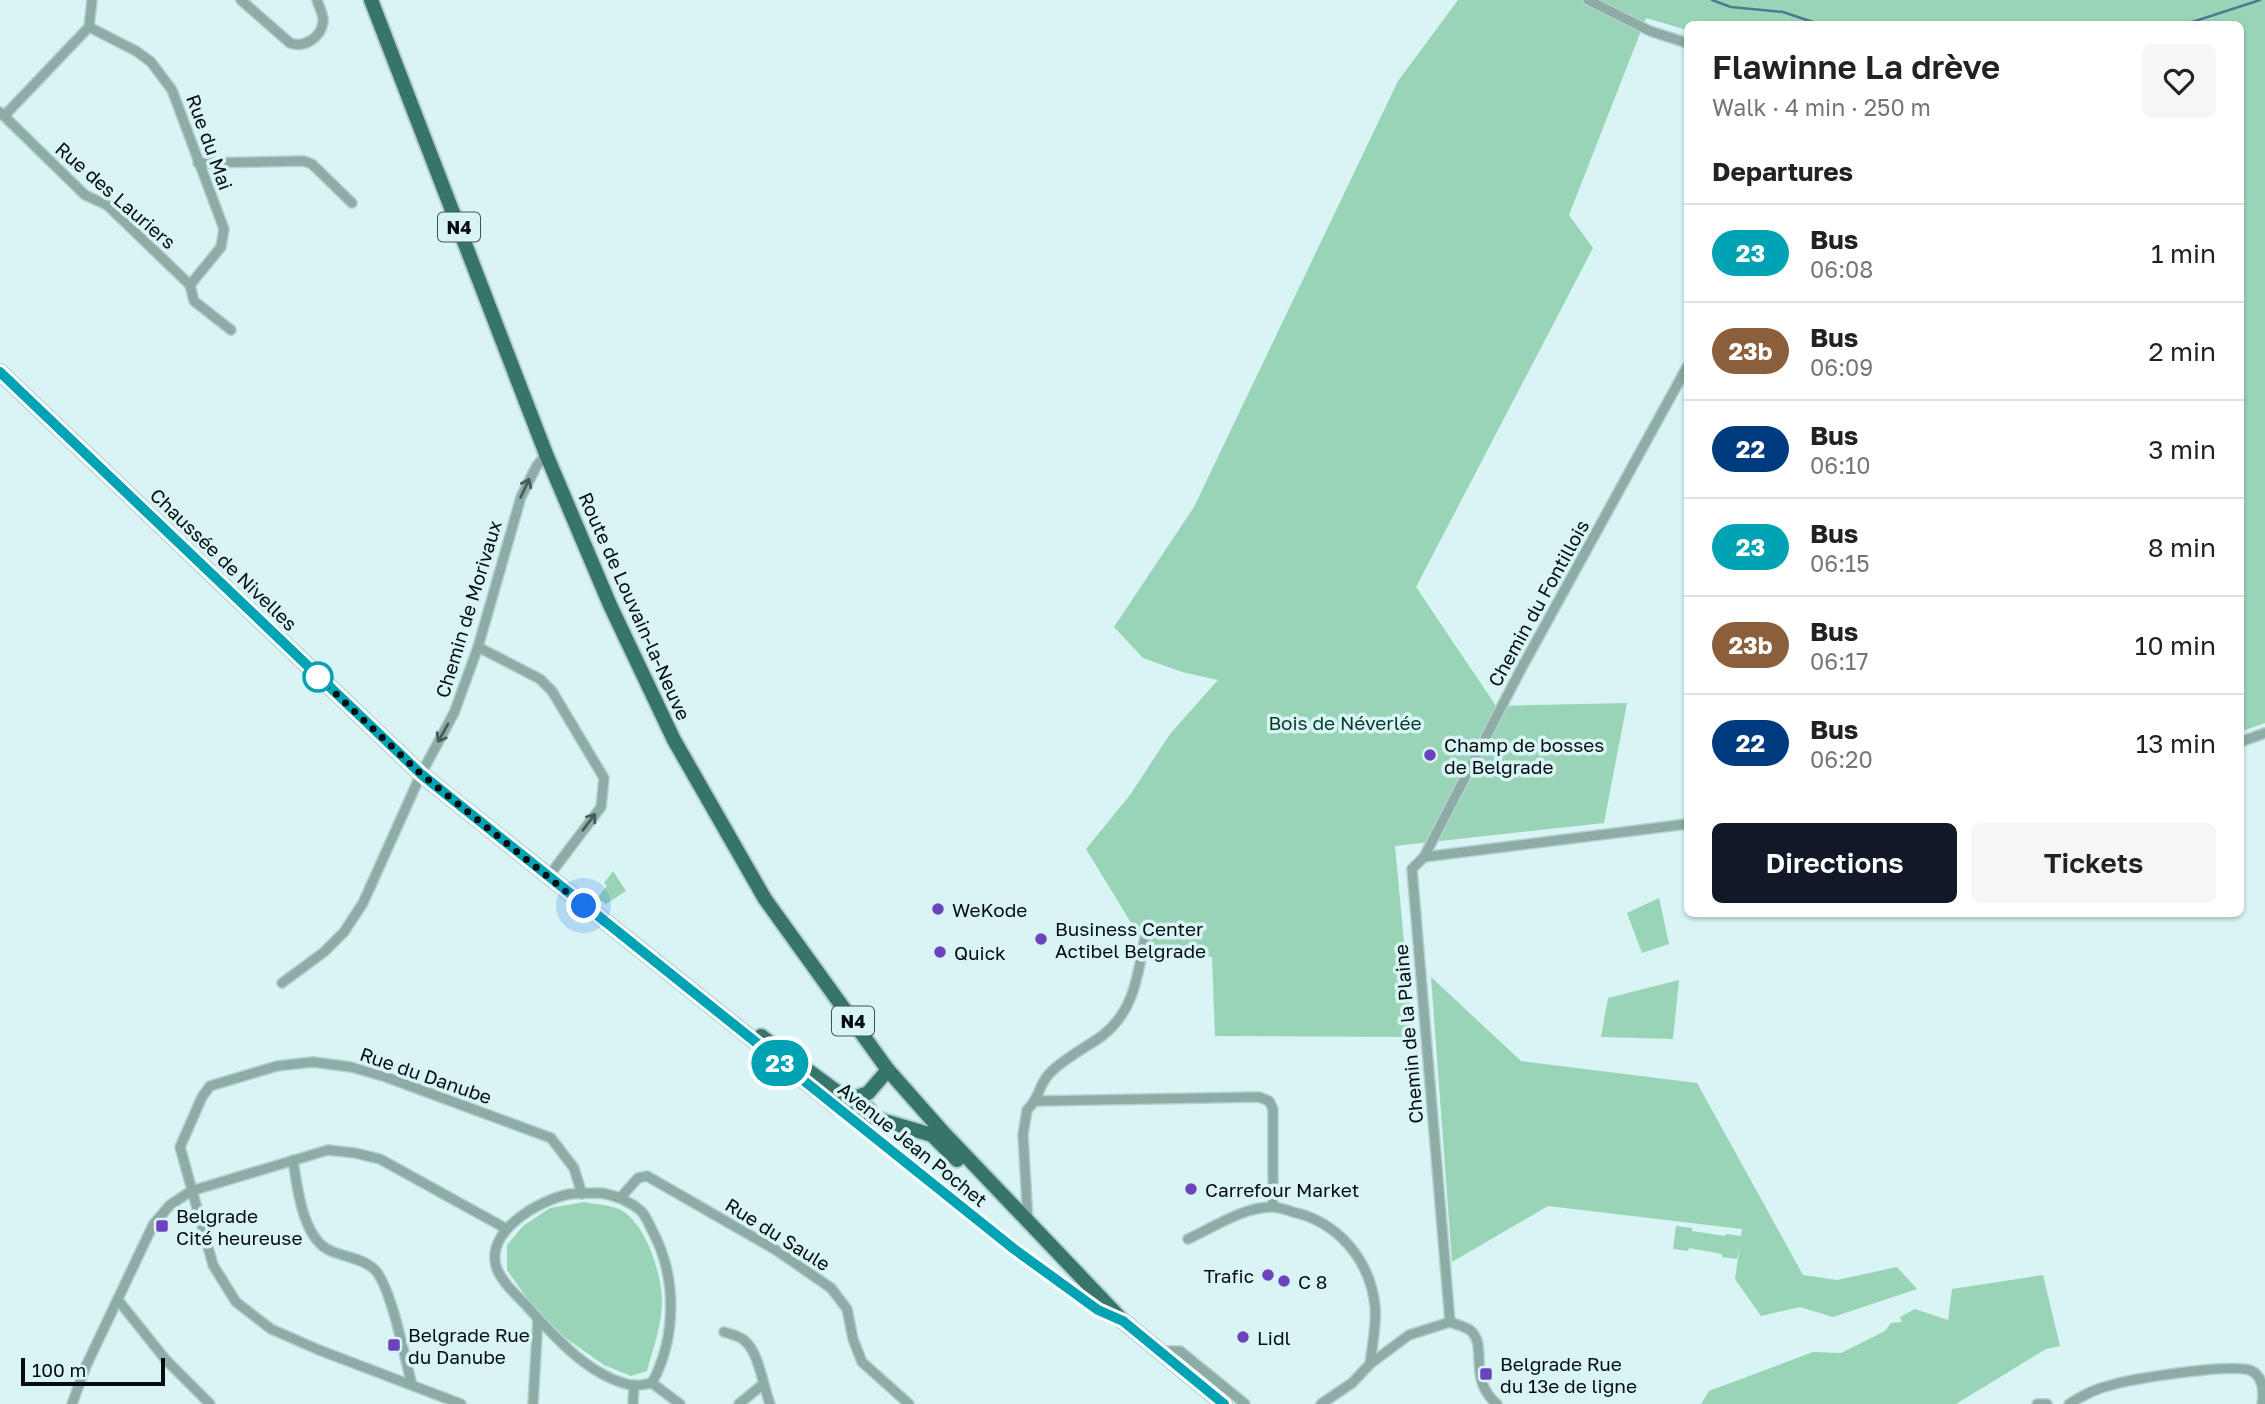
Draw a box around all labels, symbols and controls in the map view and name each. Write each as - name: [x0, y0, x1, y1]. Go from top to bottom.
- button: heart: [2142, 44, 2216, 118]
- text: Flawinne La drève: [1712, 47, 2000, 86]
- street label: Rue du Mai: [182, 91, 238, 193]
- text: Walk · 4 min · 250 m: [1712, 93, 1931, 121]
- street label: Rue des Lauriers: [51, 137, 181, 253]
- text: Departures: [1712, 156, 1853, 187]
- road number: N4: [438, 212, 480, 242]
- text: Bus: [1810, 224, 1858, 255]
- text: 23: [1736, 238, 1765, 267]
- text: 1 min: [2151, 238, 2216, 269]
- text: 06:08: [1810, 255, 1873, 283]
- text: Bus: [1810, 322, 1858, 353]
- text: 23b: [1728, 336, 1773, 365]
- text: 2 min: [2148, 336, 2216, 367]
- text: 06:09: [1810, 353, 1873, 381]
- text: Bus: [1810, 420, 1858, 451]
- text: 22: [1736, 434, 1765, 463]
- text: 3 min: [2148, 434, 2216, 465]
- text: 06:10: [1810, 451, 1871, 479]
- one-way arrow: [519, 478, 533, 499]
- street label: Chaussée de Nivelles: [146, 483, 302, 635]
- street label: Route de Louvain-la-Neuve: [574, 488, 696, 724]
- street label: Chemin du Fontillois: [1483, 516, 1593, 690]
- street label: Chemin de Morivaux: [430, 517, 506, 701]
- text: Bus: [1810, 518, 1858, 549]
- text: 23: [1736, 532, 1765, 561]
- text: 8 min: [2148, 532, 2216, 563]
- text: 06:15: [1810, 549, 1870, 577]
- text: Bus: [1810, 616, 1858, 647]
- text: 23b: [1728, 630, 1773, 659]
- text: 10 min: [2135, 630, 2216, 661]
- text: 06:17: [1810, 647, 1868, 675]
- unlabelled marker: [303, 662, 333, 692]
- park label: Bois de Néverlée: [1268, 711, 1422, 734]
- text: Bus: [1810, 714, 1858, 745]
- one-way arrow: [436, 722, 449, 743]
- text: 22: [1736, 728, 1765, 757]
- text: 13 min: [2136, 728, 2216, 759]
- place label: Champ de bosses de Belgrade: [1444, 733, 1604, 778]
- text: 06:20: [1810, 745, 1873, 773]
- marker: Champ de bosses de Belgrade: [1422, 747, 1438, 763]
- one-way arrow: [581, 813, 596, 832]
- button: Directions: [1712, 823, 1957, 903]
- button: Tickets: [1971, 823, 2216, 903]
- your location: [566, 888, 601, 923]
- place label: WeKode: [952, 898, 1027, 921]
- marker: WeKode: [930, 901, 946, 917]
- place label: Business Center Actibel Belgrade: [1055, 917, 1206, 962]
- marker: Business Center Actibel Belgrade: [1033, 931, 1049, 947]
- place label: Quick: [954, 941, 1006, 964]
- street label: Chemin de la Plaine: [1389, 943, 1427, 1125]
- marker: Quick: [932, 944, 948, 960]
- road number: N4: [832, 1006, 874, 1036]
- line badge: 23: [748, 1040, 812, 1086]
- street label: Rue du Danube: [357, 1042, 495, 1108]
- text: 23: [765, 1048, 795, 1077]
- street label: Avenue Jean Pochet: [834, 1077, 992, 1211]
- place label: Carrefour Market: [1205, 1178, 1359, 1201]
- marker: Carrefour Market: [1183, 1181, 1199, 1197]
- street label: Rue du Saule: [721, 1193, 835, 1275]
- place label: Belgrade Cité heureuse: [176, 1204, 302, 1249]
- marker: Belgrade Cité heureuse: [154, 1218, 170, 1234]
- place label: Trafic: [1204, 1264, 1254, 1287]
- marker: Trafic: [1260, 1267, 1276, 1283]
- place label: C 8: [1298, 1270, 1327, 1293]
- marker: C 8: [1276, 1273, 1292, 1289]
- place label: Belgrade Rue du Danube: [408, 1323, 530, 1368]
- place label: Lidl: [1257, 1326, 1291, 1349]
- marker: Lidl: [1235, 1329, 1251, 1345]
- marker: Belgrade Rue du Danube: [386, 1337, 402, 1353]
- place label: Belgrade Rue du 13e de ligne: [1500, 1352, 1637, 1397]
- scale bar: [21, 1355, 164, 1387]
- text: 100 m: [32, 1358, 86, 1381]
- marker: Belgrade Rue du 13e de ligne: [1478, 1366, 1494, 1382]

